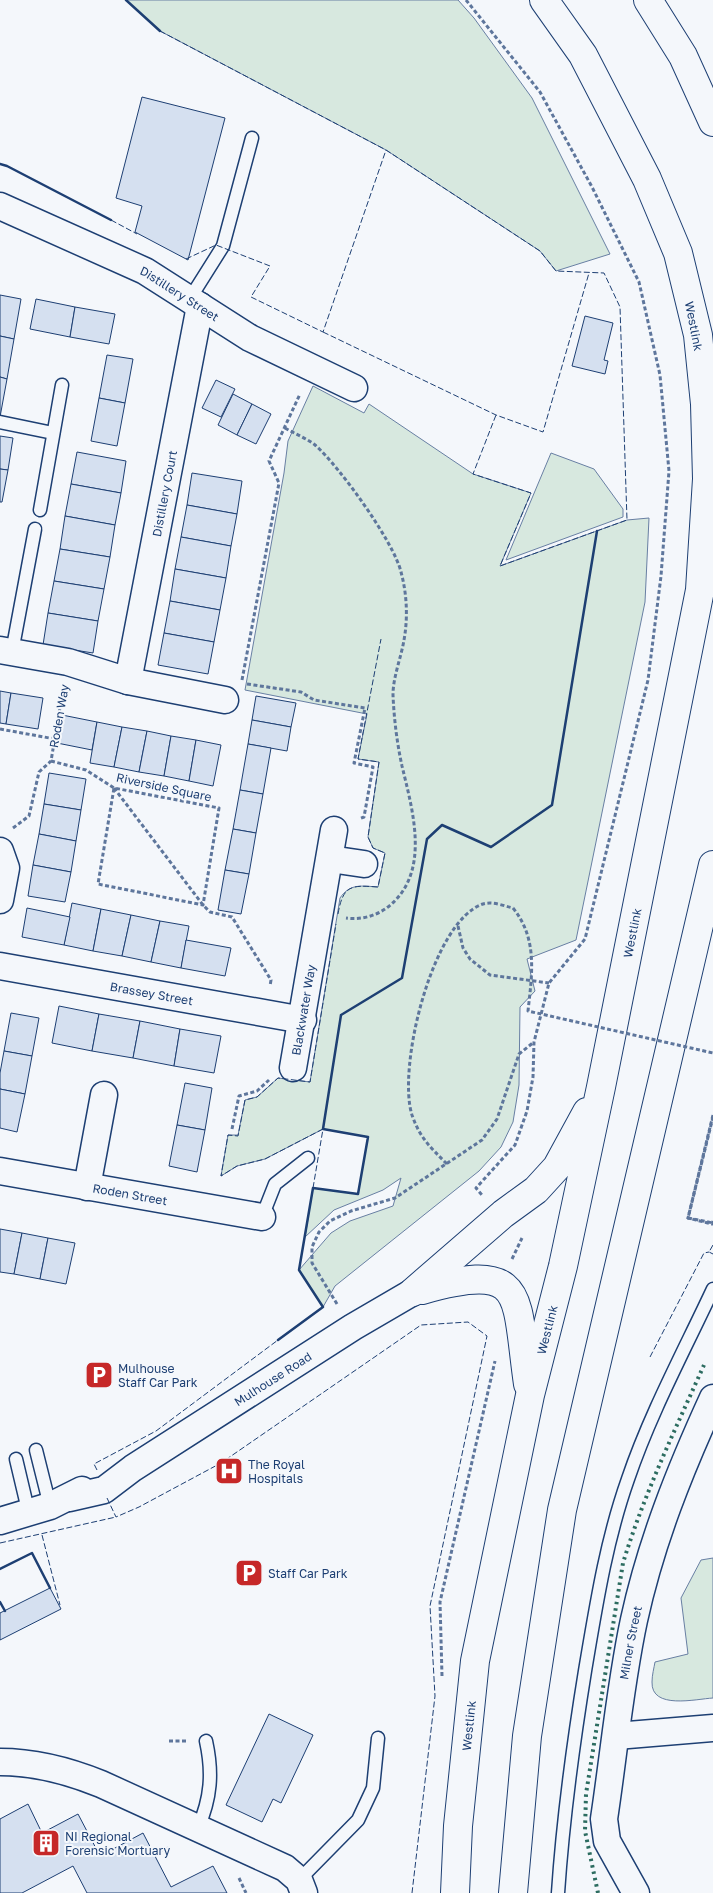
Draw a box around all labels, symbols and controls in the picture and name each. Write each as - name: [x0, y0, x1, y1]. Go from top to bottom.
- street label: Distillery Street: [138, 262, 222, 324]
- street label: Westlink: [682, 300, 706, 352]
- street label: Distillery Court: [148, 449, 180, 538]
- street label: Roden Way: [46, 683, 72, 749]
- street label: Riverside Square: [115, 770, 213, 804]
- street label: Westlink: [619, 906, 644, 959]
- street label: Blackwater Way: [288, 963, 318, 1057]
- street label: Brassey Street: [109, 978, 195, 1008]
- street label: Roden Street: [91, 1180, 169, 1208]
- street label: Westlink: [533, 1303, 560, 1356]
- street label: Mulhouse Road: [231, 1348, 314, 1409]
- parking icon: Mulhouse Staff Car Park: [84, 1360, 114, 1390]
- place label: Mulhouse Staff Car Park: [118, 1361, 198, 1390]
- hospital icon: The Royal Hospitals: [214, 1456, 244, 1486]
- place label: The Royal Hospitals: [248, 1457, 305, 1486]
- parking icon: Staff Car Park: [234, 1558, 264, 1588]
- place label: Staff Car Park: [268, 1566, 348, 1581]
- street label: Milner Street: [616, 1604, 645, 1681]
- street label: Westlink: [458, 1700, 478, 1751]
- building icon: NI Regional Forensic Mortuary: [31, 1828, 61, 1858]
- place label: NI Regional Forensic Mortuary: [65, 1829, 171, 1858]

